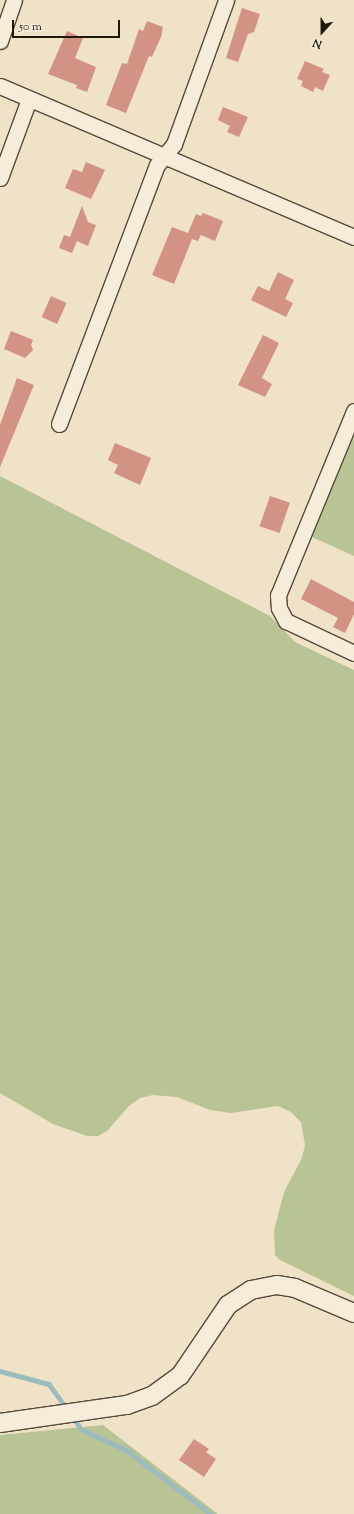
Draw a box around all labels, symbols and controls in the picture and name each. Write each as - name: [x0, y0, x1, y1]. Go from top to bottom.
- scale bar: [14, 12, 122, 38]
- north arrow: [302, 12, 342, 52]
- text: 50 m: [19, 18, 42, 36]
- text: N: [311, 34, 325, 52]

